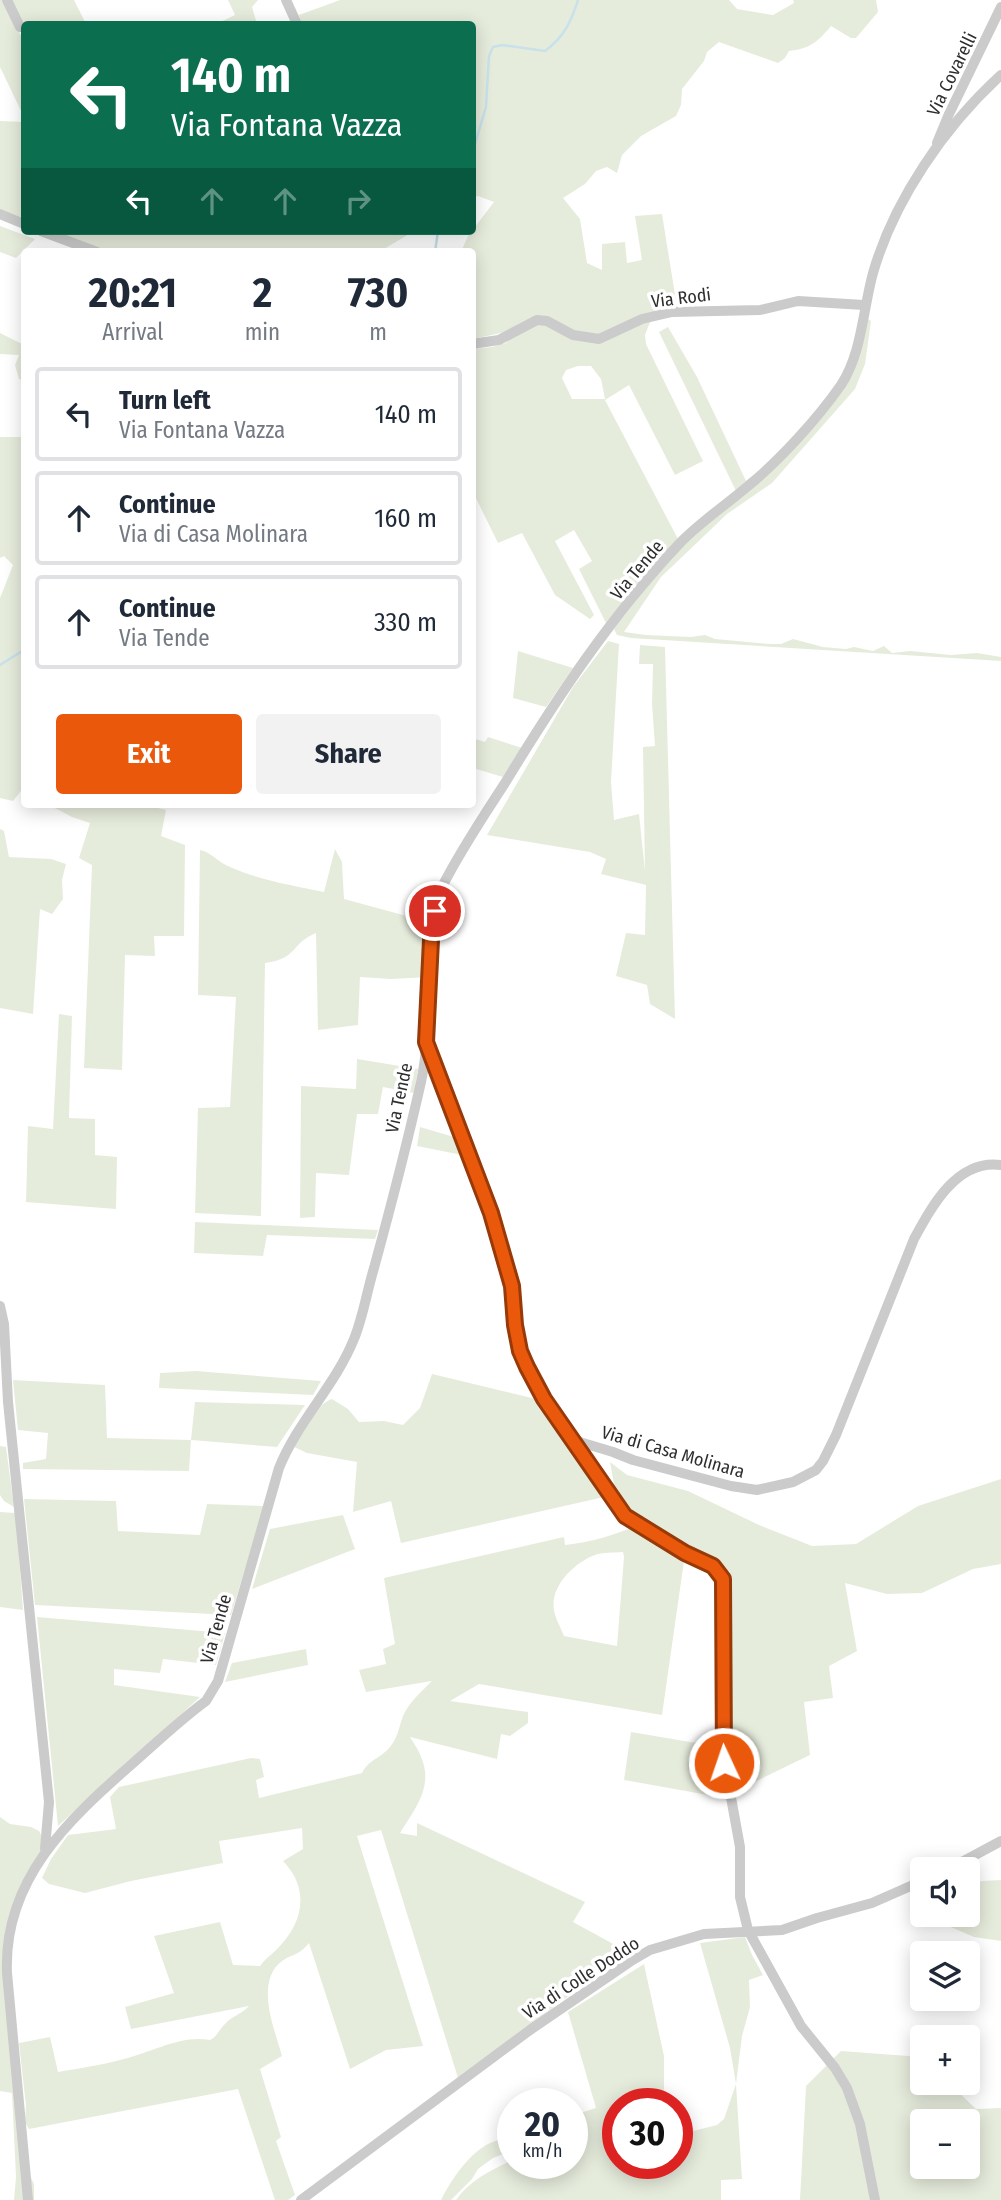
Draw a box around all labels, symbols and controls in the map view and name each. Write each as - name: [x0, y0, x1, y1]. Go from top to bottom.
- street label: Via Covarelli: [922, 29, 982, 119]
- text: 140 m: [171, 46, 291, 105]
- icon: left: [56, 49, 147, 140]
- text: Via Fontana Vazza: [171, 106, 402, 144]
- icon: left: [120, 182, 158, 220]
- icon: ahead: [193, 182, 231, 220]
- icon: ahead: [266, 182, 304, 220]
- icon: right: [339, 182, 377, 220]
- text: 20:21: [89, 268, 177, 318]
- text: 2: [253, 268, 272, 318]
- text: 730: [348, 268, 408, 318]
- street label: Via Rodi: [650, 283, 712, 313]
- text: Arrival: [102, 318, 163, 346]
- text: min: [245, 318, 280, 346]
- text: m: [369, 318, 387, 346]
- text: Turn left: [119, 385, 211, 416]
- icon: left: [60, 395, 98, 433]
- text: 140 m: [375, 399, 437, 430]
- text: Via Fontana Vazza: [119, 416, 285, 444]
- text: Continue: [119, 489, 216, 520]
- icon: ahead: [60, 499, 98, 537]
- text: 160 m: [374, 503, 437, 534]
- text: Via di Casa Molinara: [119, 520, 308, 548]
- street label: Via Tende: [606, 536, 668, 604]
- text: Continue: [119, 593, 216, 624]
- icon: ahead: [60, 603, 98, 641]
- text: 330 m: [374, 607, 437, 638]
- text: Via Tende: [119, 624, 210, 652]
- button: Exit: [56, 714, 242, 794]
- button: Share: [256, 714, 441, 794]
- pin: [405, 881, 465, 941]
- icon: arrive: [416, 892, 454, 930]
- street label: Via Tende: [381, 1061, 417, 1135]
- street label: Via di Casa Molinara: [599, 1421, 747, 1483]
- street label: Via Tende: [196, 1592, 236, 1666]
- position arrow: [687, 1726, 761, 1800]
- map controls: [910, 1857, 980, 2179]
- button: sound: [910, 1857, 980, 1927]
- street label: Via di Colle Doddo: [519, 1932, 643, 2024]
- button: layers: [910, 1941, 980, 2011]
- button: +: [910, 2025, 980, 2095]
- speed limit sign: 30: [602, 2088, 693, 2179]
- text: 20: [525, 2103, 560, 2145]
- button: −: [910, 2109, 980, 2179]
- text: km/h: [522, 2140, 563, 2162]

